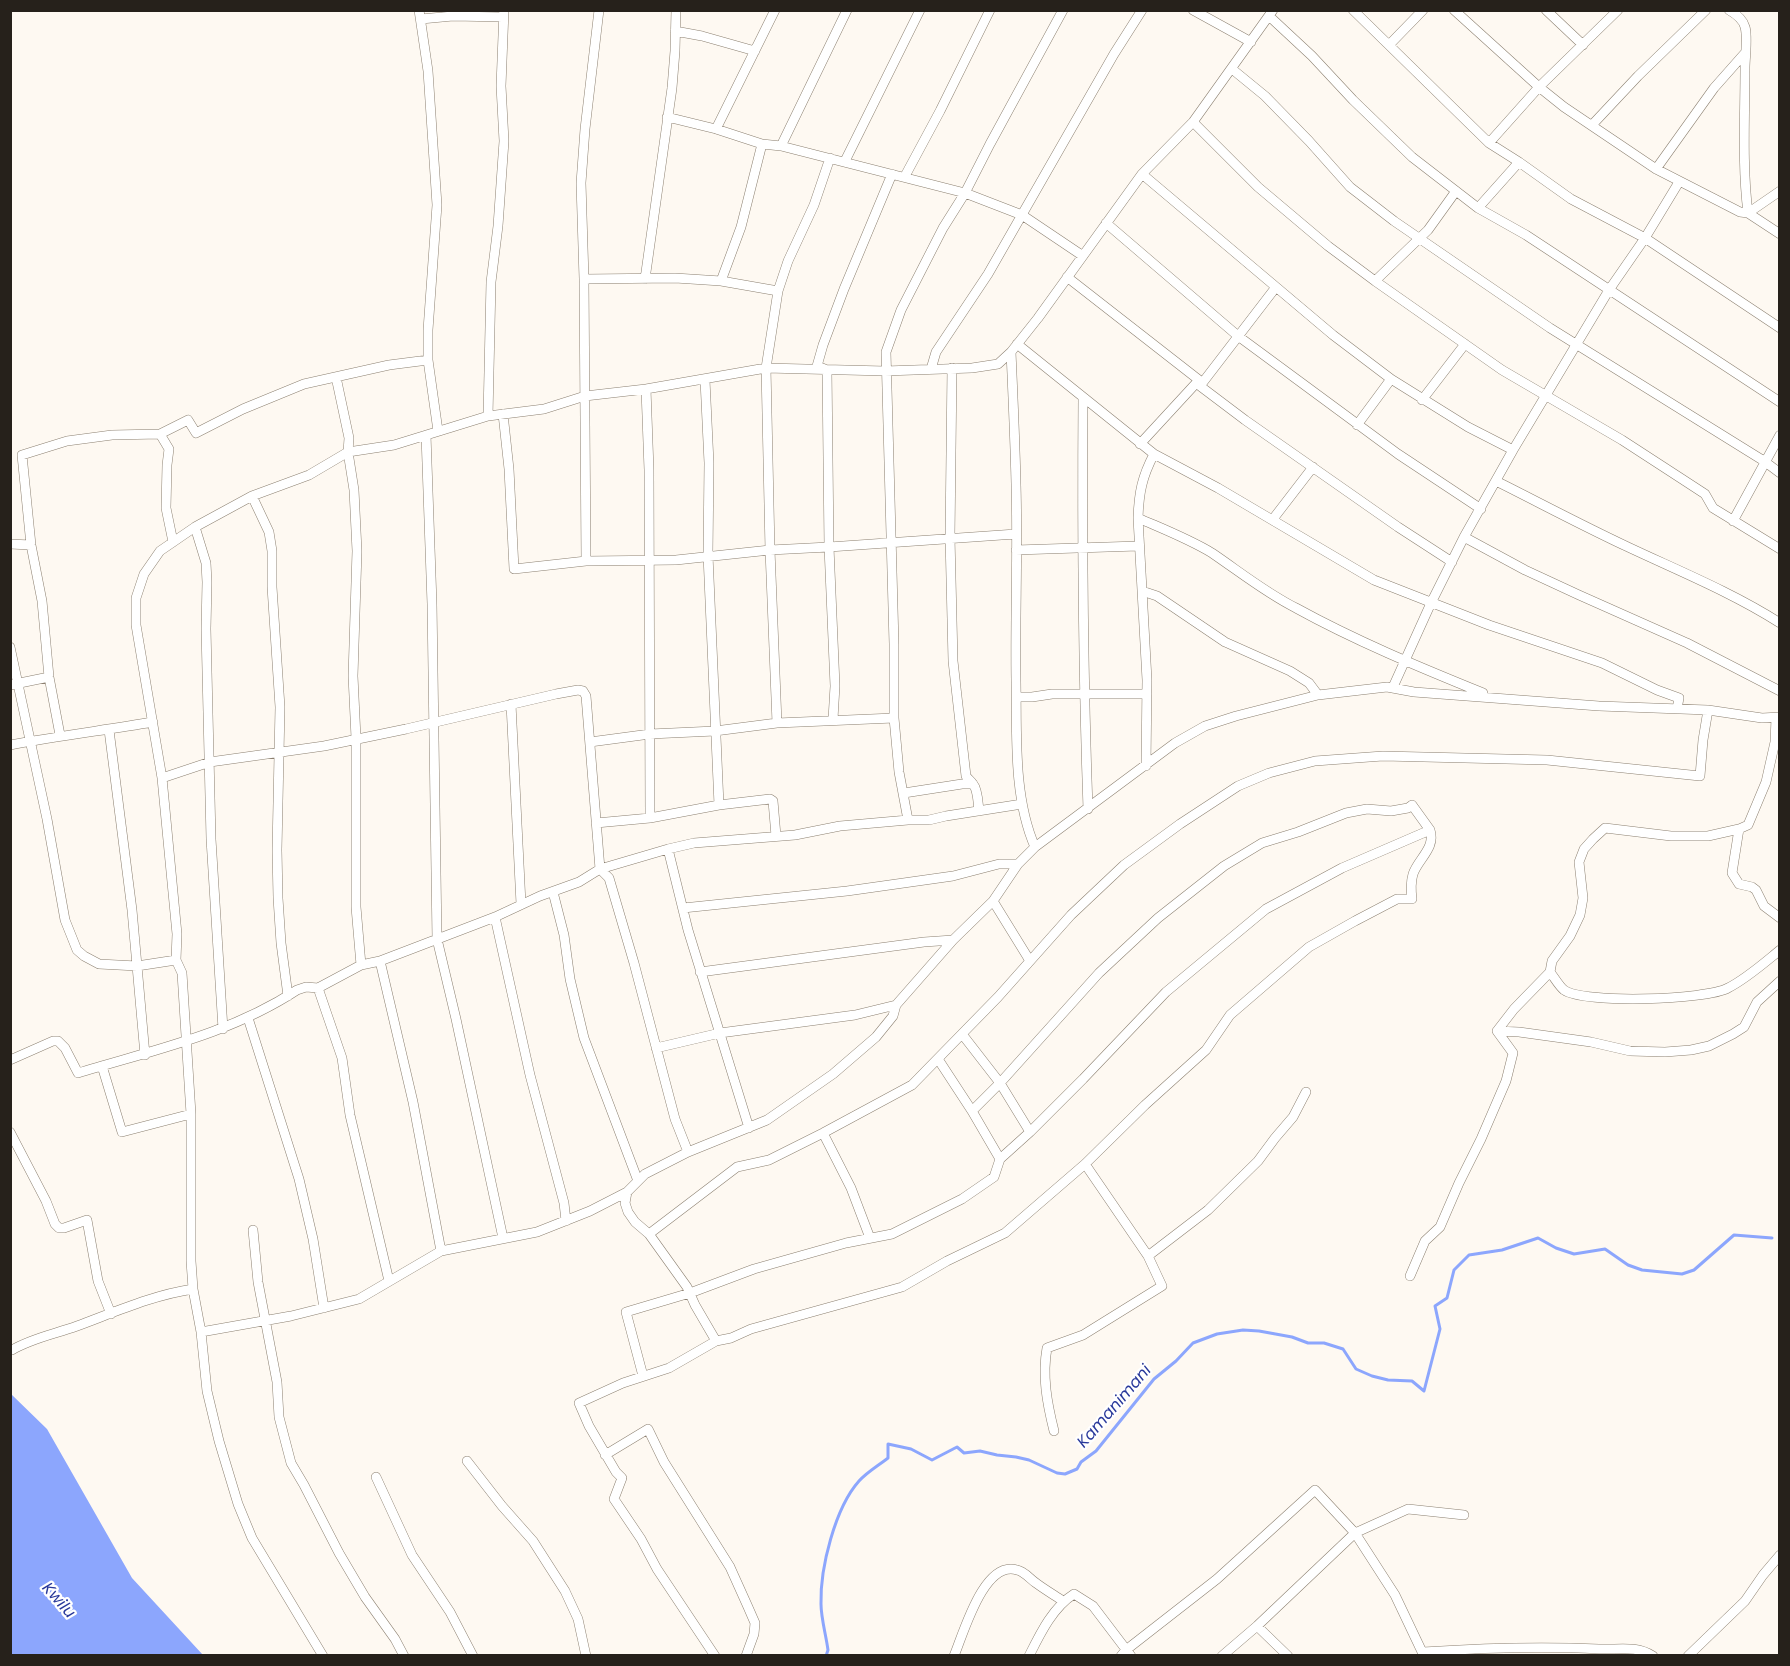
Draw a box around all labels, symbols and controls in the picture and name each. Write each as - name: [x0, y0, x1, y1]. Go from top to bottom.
- water label: Kamanimani: [1074, 1362, 1156, 1452]
- water label: Kwilu: [37, 1579, 79, 1623]

